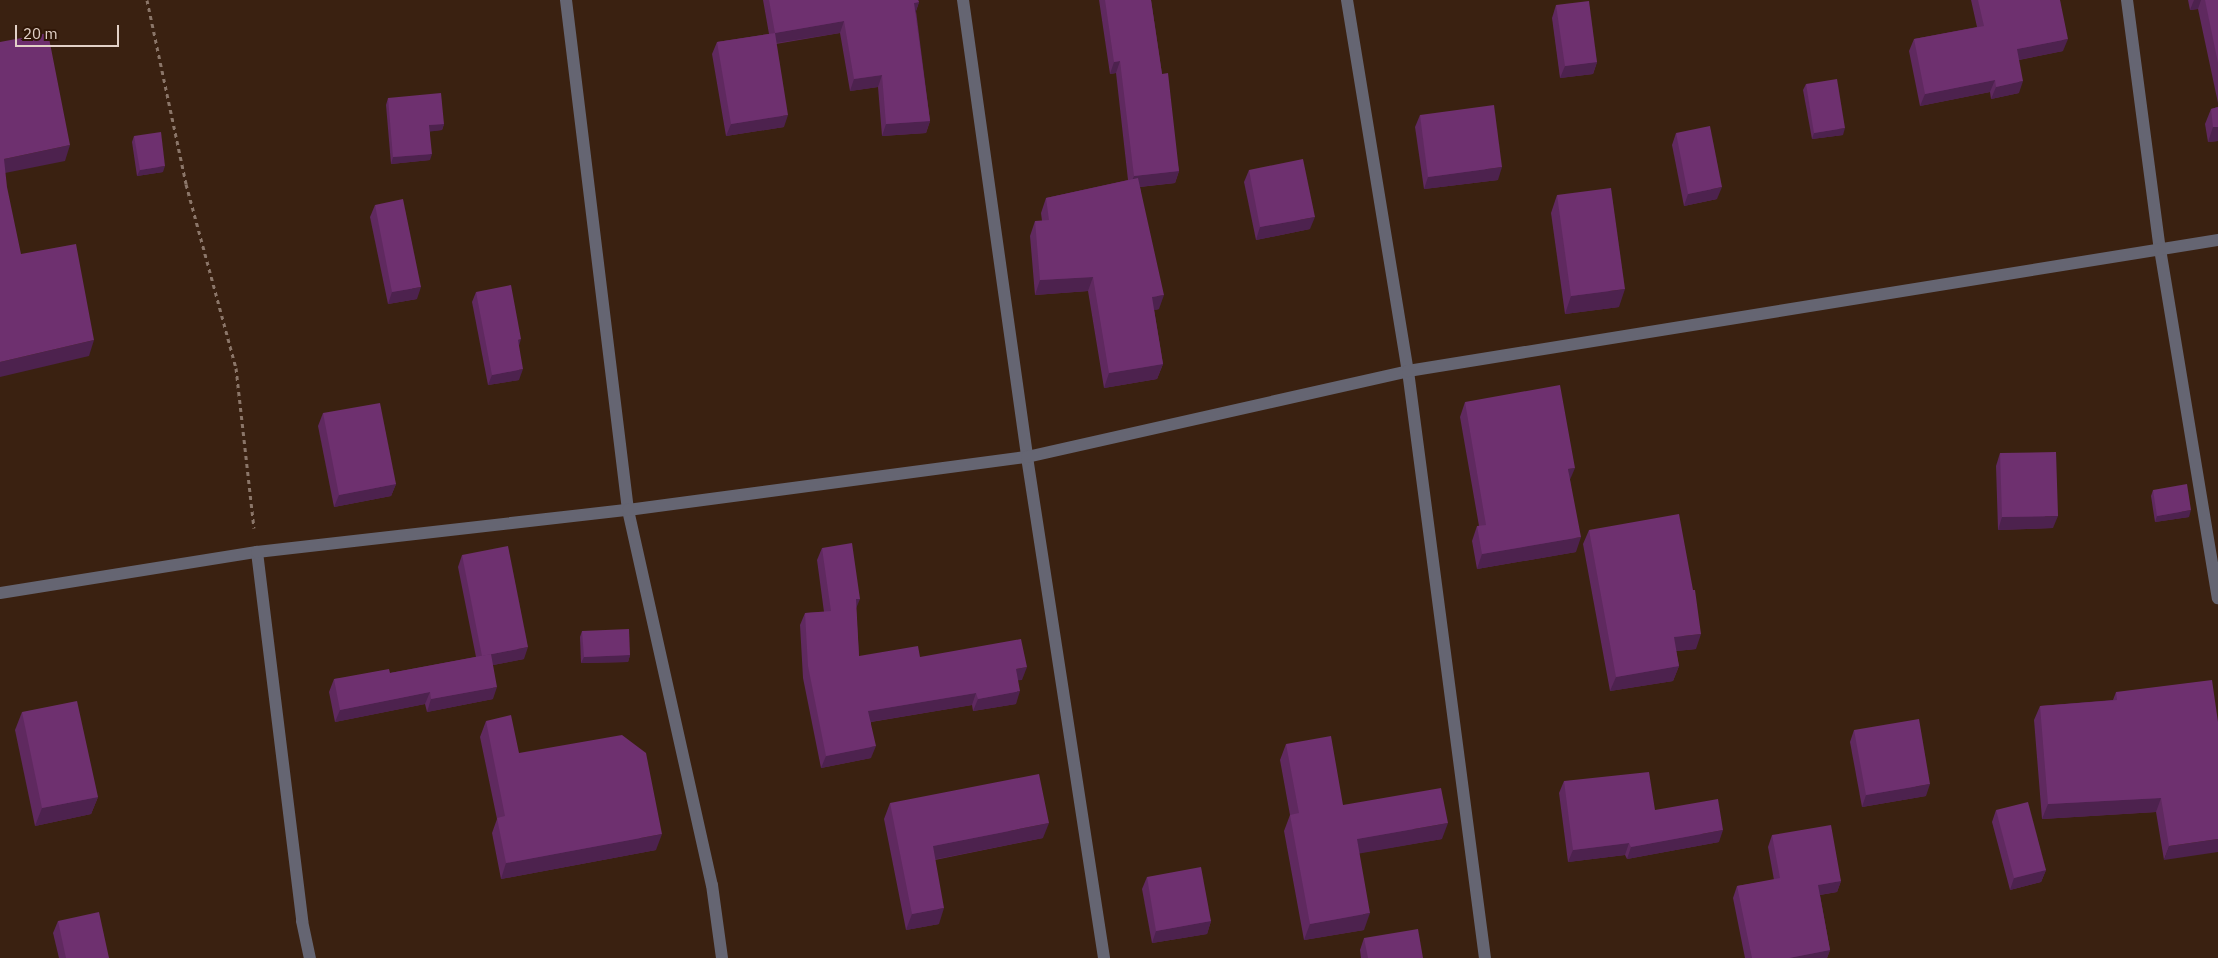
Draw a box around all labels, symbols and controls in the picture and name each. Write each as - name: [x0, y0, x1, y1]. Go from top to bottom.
- scale bar: [18, 15, 121, 47]
- text: 20 m: [23, 24, 58, 43]

